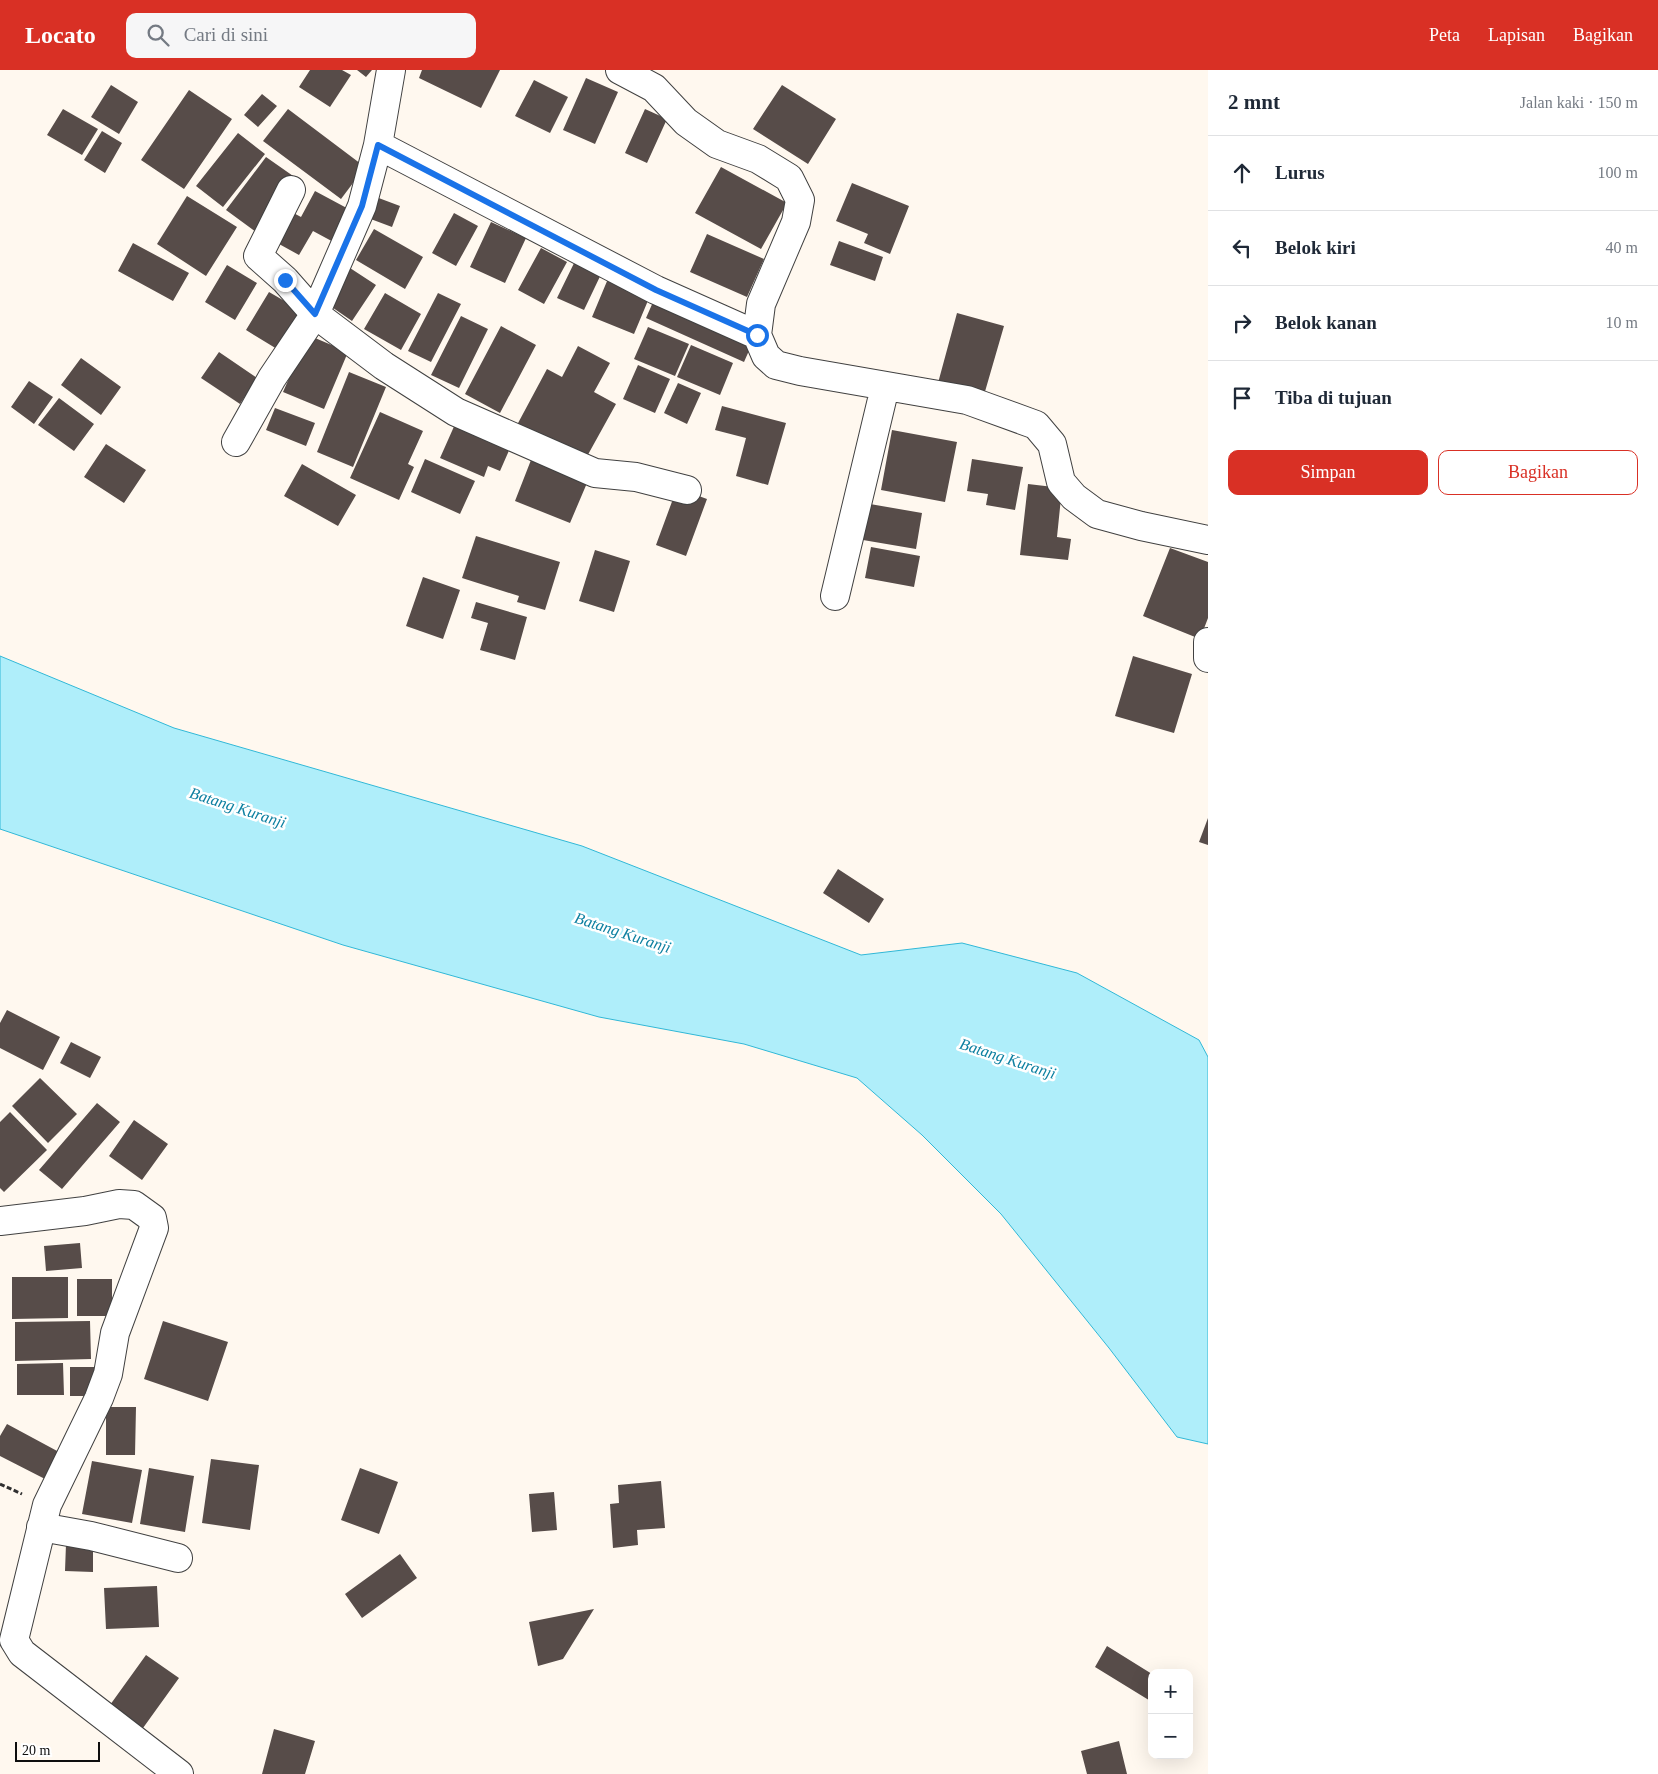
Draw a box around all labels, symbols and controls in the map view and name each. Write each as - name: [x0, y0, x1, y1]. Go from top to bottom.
- search box: [126, 13, 476, 58]
- icon: search: [144, 21, 172, 49]
- text: Locato: [25, 22, 96, 48]
- text: Cari di sini: [184, 24, 268, 45]
- text: Peta: [1429, 25, 1460, 45]
- text: Lapisan: [1488, 25, 1545, 45]
- text: Bagikan: [1573, 25, 1633, 45]
- text: 2 mnt: [1228, 90, 1280, 114]
- text: Jalan kaki · 150 m: [1520, 94, 1638, 111]
- icon: ahead: [1228, 159, 1256, 187]
- text: Lurus: [1275, 162, 1325, 183]
- text: 100 m: [1598, 164, 1638, 181]
- icon: left: [1228, 234, 1256, 262]
- text: Belok kiri: [1275, 237, 1356, 258]
- text: 40 m: [1606, 239, 1638, 256]
- route end: [274, 269, 297, 292]
- icon: right: [1228, 309, 1256, 337]
- text: Belok kanan: [1275, 312, 1377, 333]
- text: 10 m: [1606, 314, 1638, 331]
- route start: [746, 324, 769, 347]
- icon: arrive: [1228, 384, 1256, 412]
- text: Tiba di tujuan: [1275, 387, 1392, 408]
- button: Simpan: [1228, 450, 1428, 495]
- button: Bagikan: [1438, 450, 1638, 495]
- water label: Batang Kuranji: [187, 784, 288, 832]
- water label: Batang Kuranji: [572, 909, 673, 957]
- water label: Batang Kuranji: [957, 1035, 1058, 1083]
- map controls: [1148, 1669, 1193, 1759]
- button: +: [1148, 1669, 1193, 1714]
- button: −: [1148, 1714, 1193, 1759]
- scale bar: [15, 1739, 100, 1762]
- text: 20 m: [22, 1743, 50, 1758]

